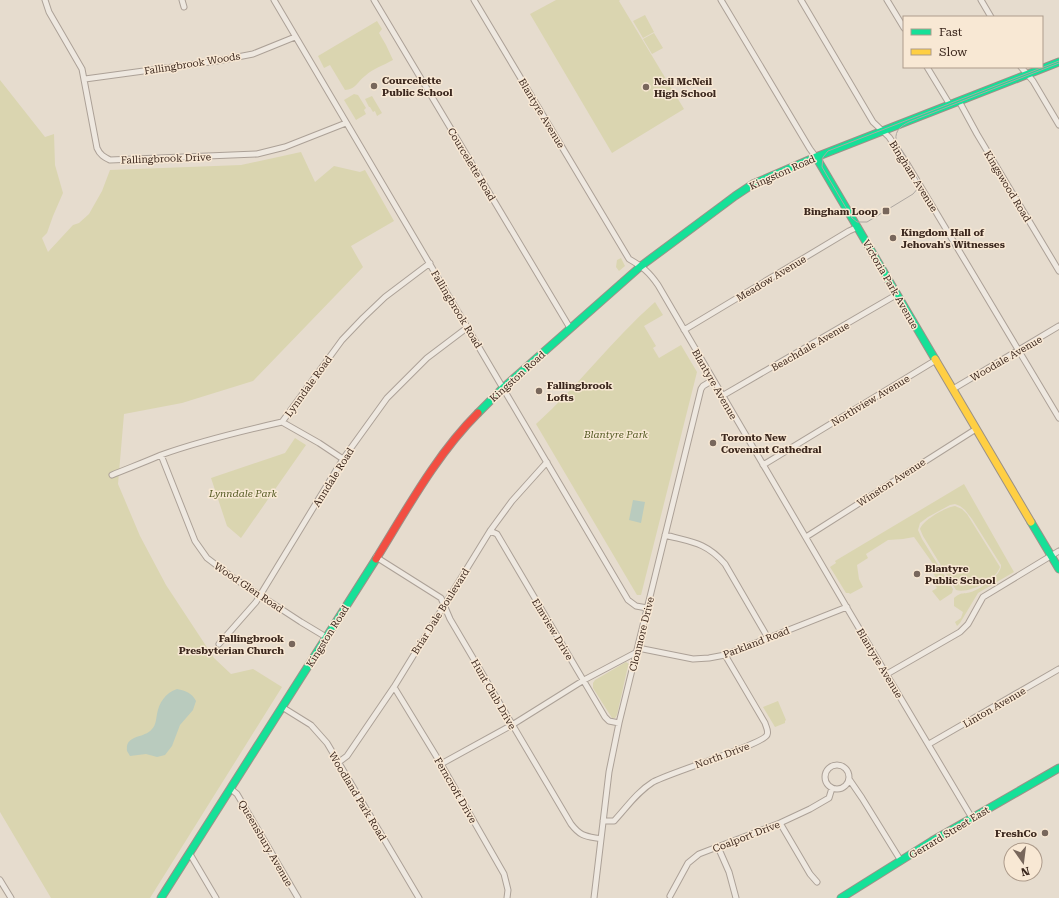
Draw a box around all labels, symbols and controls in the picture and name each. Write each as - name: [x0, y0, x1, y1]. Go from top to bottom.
- legend: [903, 16, 1043, 68]
- text: Fast: [939, 25, 963, 39]
- text: Slow: [939, 45, 967, 59]
- street label: Fallingbrook Woods: [143, 50, 241, 77]
- place label: Courcelette Public School: [382, 75, 453, 98]
- street label: Blantyre Avenue: [516, 76, 567, 150]
- place label: Neil McNeil High School: [654, 76, 717, 99]
- marker: Courcelette Public School: [369, 81, 379, 91]
- marker: Neil McNeil High School: [641, 82, 651, 92]
- street label: Courcelette Road: [445, 126, 498, 203]
- street label: Bingham Avenue: [887, 139, 940, 214]
- street label: Kingswood Road: [982, 149, 1033, 224]
- street label: Fallingbrook Drive: [121, 151, 212, 166]
- street label: Kingston Road: [748, 153, 817, 192]
- place label: Bingham Loop: [804, 206, 878, 217]
- marker: Bingham Loop: [881, 206, 891, 216]
- place label: Kingdom Hall of Jehovah's Witnesses: [901, 227, 1005, 250]
- marker: Kingdom Hall of Jehovah's Witnesses: [888, 233, 898, 243]
- street label: Victoria Park Avenue: [861, 238, 921, 331]
- street label: Meadow Avenue: [734, 253, 808, 304]
- street label: Fallingbrook Road: [429, 268, 484, 351]
- street label: Beachdale Avenue: [769, 319, 852, 373]
- street label: Woodale Avenue: [969, 333, 1044, 383]
- street label: Blantyre Avenue: [690, 347, 739, 422]
- street label: Kingston Road: [487, 348, 548, 404]
- street label: Lynndale Road: [283, 353, 334, 419]
- street label: Northview Avenue: [829, 372, 912, 428]
- place label: Fallingbrook Lofts: [547, 380, 612, 403]
- marker: Fallingbrook Lofts: [534, 386, 544, 396]
- park label: Blantyre Park: [583, 429, 649, 440]
- place label: Toronto New Covenant Cathedral: [721, 432, 822, 455]
- marker: Toronto New Covenant Cathedral: [708, 438, 718, 448]
- street label: Anndale Road: [311, 445, 356, 509]
- street label: Winston Avenue: [855, 456, 928, 509]
- park label: Lynndale Park: [208, 488, 278, 499]
- street label: Wood Glen Road: [212, 560, 286, 615]
- place label: Blantyre Public School: [925, 563, 996, 586]
- street label: Briar Dale Boulevard: [409, 566, 472, 656]
- marker: Blantyre Public School: [912, 569, 922, 579]
- street label: Clonmore Drive: [627, 595, 656, 672]
- street label: Elmview Drive: [530, 597, 576, 662]
- street label: Kingston Road: [304, 603, 351, 669]
- street label: Parkland Road: [721, 625, 791, 660]
- street label: Blantyre Avenue: [854, 626, 905, 700]
- place label: Fallingbrook Presbyterian Church: [179, 633, 284, 656]
- marker: Fallingbrook Presbyterian Church: [287, 639, 297, 649]
- street label: Hunt Club Drive: [469, 657, 518, 732]
- street label: Linton Avenue: [961, 685, 1028, 730]
- street label: North Drive: [693, 740, 751, 770]
- street label: Woodland Park Road: [327, 750, 389, 843]
- street label: Ferncroft Drive: [432, 756, 479, 825]
- street label: Queensbury Avenue: [236, 798, 295, 889]
- street label: Gerrard Street East: [907, 804, 992, 861]
- street label: Coalport Drive: [711, 818, 782, 854]
- place label: FreshCo: [995, 828, 1038, 839]
- marker: FreshCo: [1040, 828, 1050, 838]
- north arrow: [1003, 842, 1043, 882]
- text: N: [1019, 864, 1031, 879]

